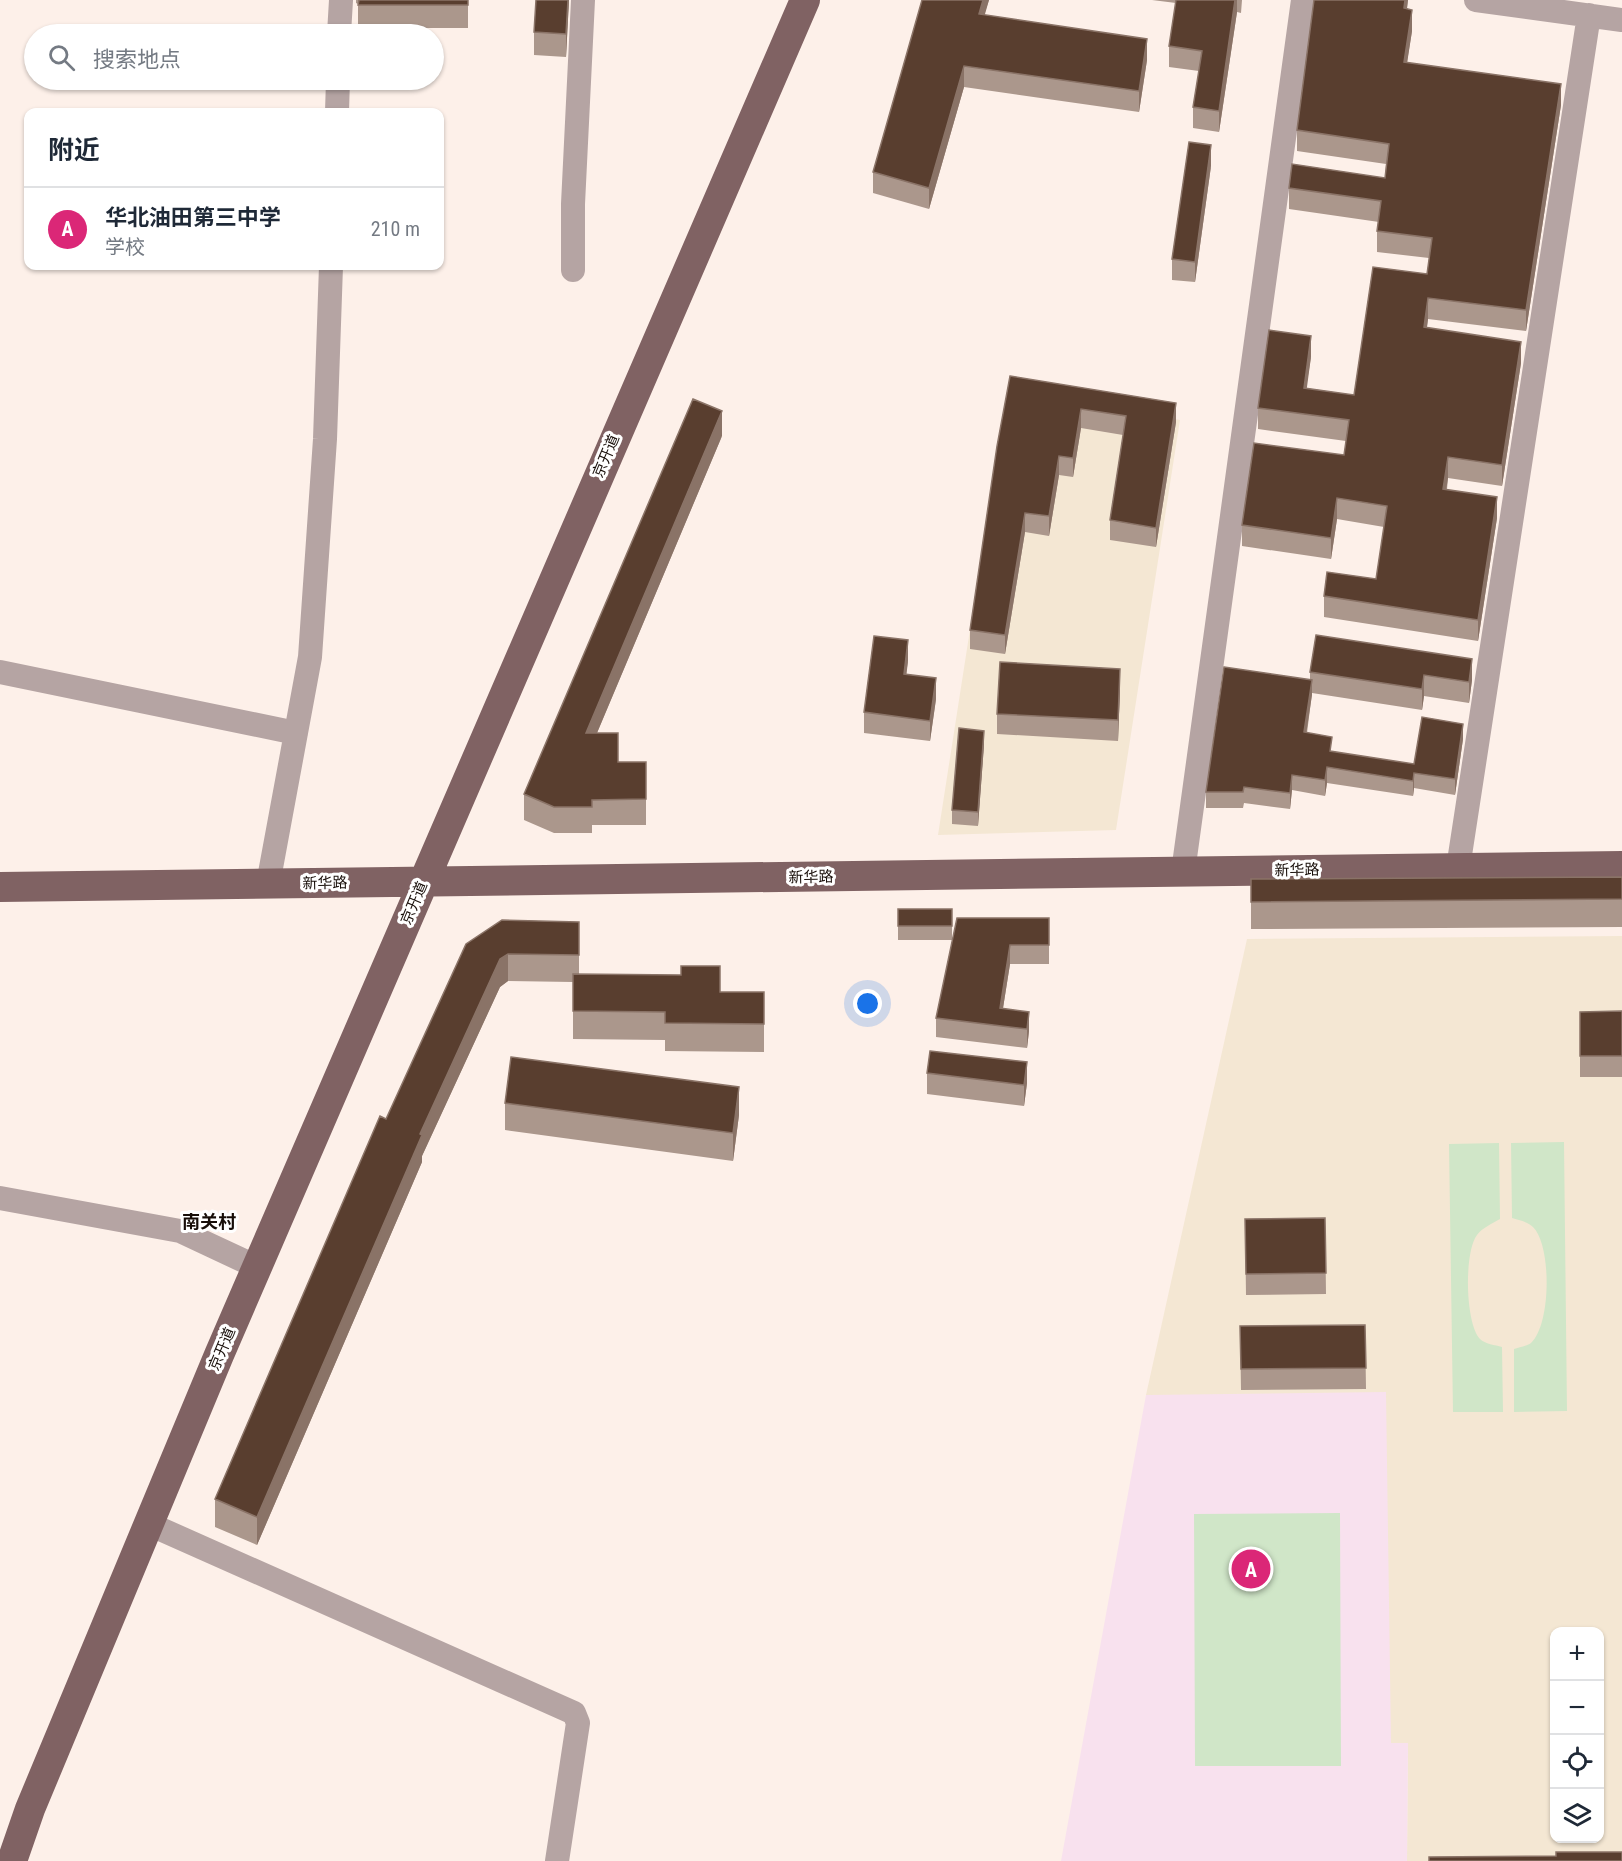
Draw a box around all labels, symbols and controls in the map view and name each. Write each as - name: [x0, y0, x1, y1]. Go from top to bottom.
- search box: [24, 24, 444, 90]
- icon: search: [45, 41, 78, 74]
- text: 搜索地点: [93, 47, 181, 72]
- text: 附近: [48, 135, 100, 165]
- text: 华北油田第三中学: [105, 205, 281, 230]
- text: A: [62, 217, 73, 241]
- text: 210 m: [371, 217, 420, 241]
- text: 学校: [105, 235, 145, 259]
- street label: 京开道: [589, 432, 623, 480]
- street label: 新华路: [1274, 861, 1320, 879]
- street label: 新华路: [788, 868, 834, 886]
- street label: 新华路: [302, 874, 348, 892]
- street label: 京开道: [397, 879, 431, 927]
- your location: [853, 989, 882, 1018]
- district label: 南关村: [182, 1211, 236, 1232]
- street label: 京开道: [205, 1325, 239, 1373]
- pin: A: [1232, 1546, 1270, 1592]
- map controls: [1550, 1627, 1604, 1843]
- button: +: [1550, 1627, 1604, 1681]
- button: −: [1550, 1681, 1604, 1735]
- button: locate: [1550, 1735, 1604, 1789]
- button: layers: [1550, 1789, 1604, 1843]

